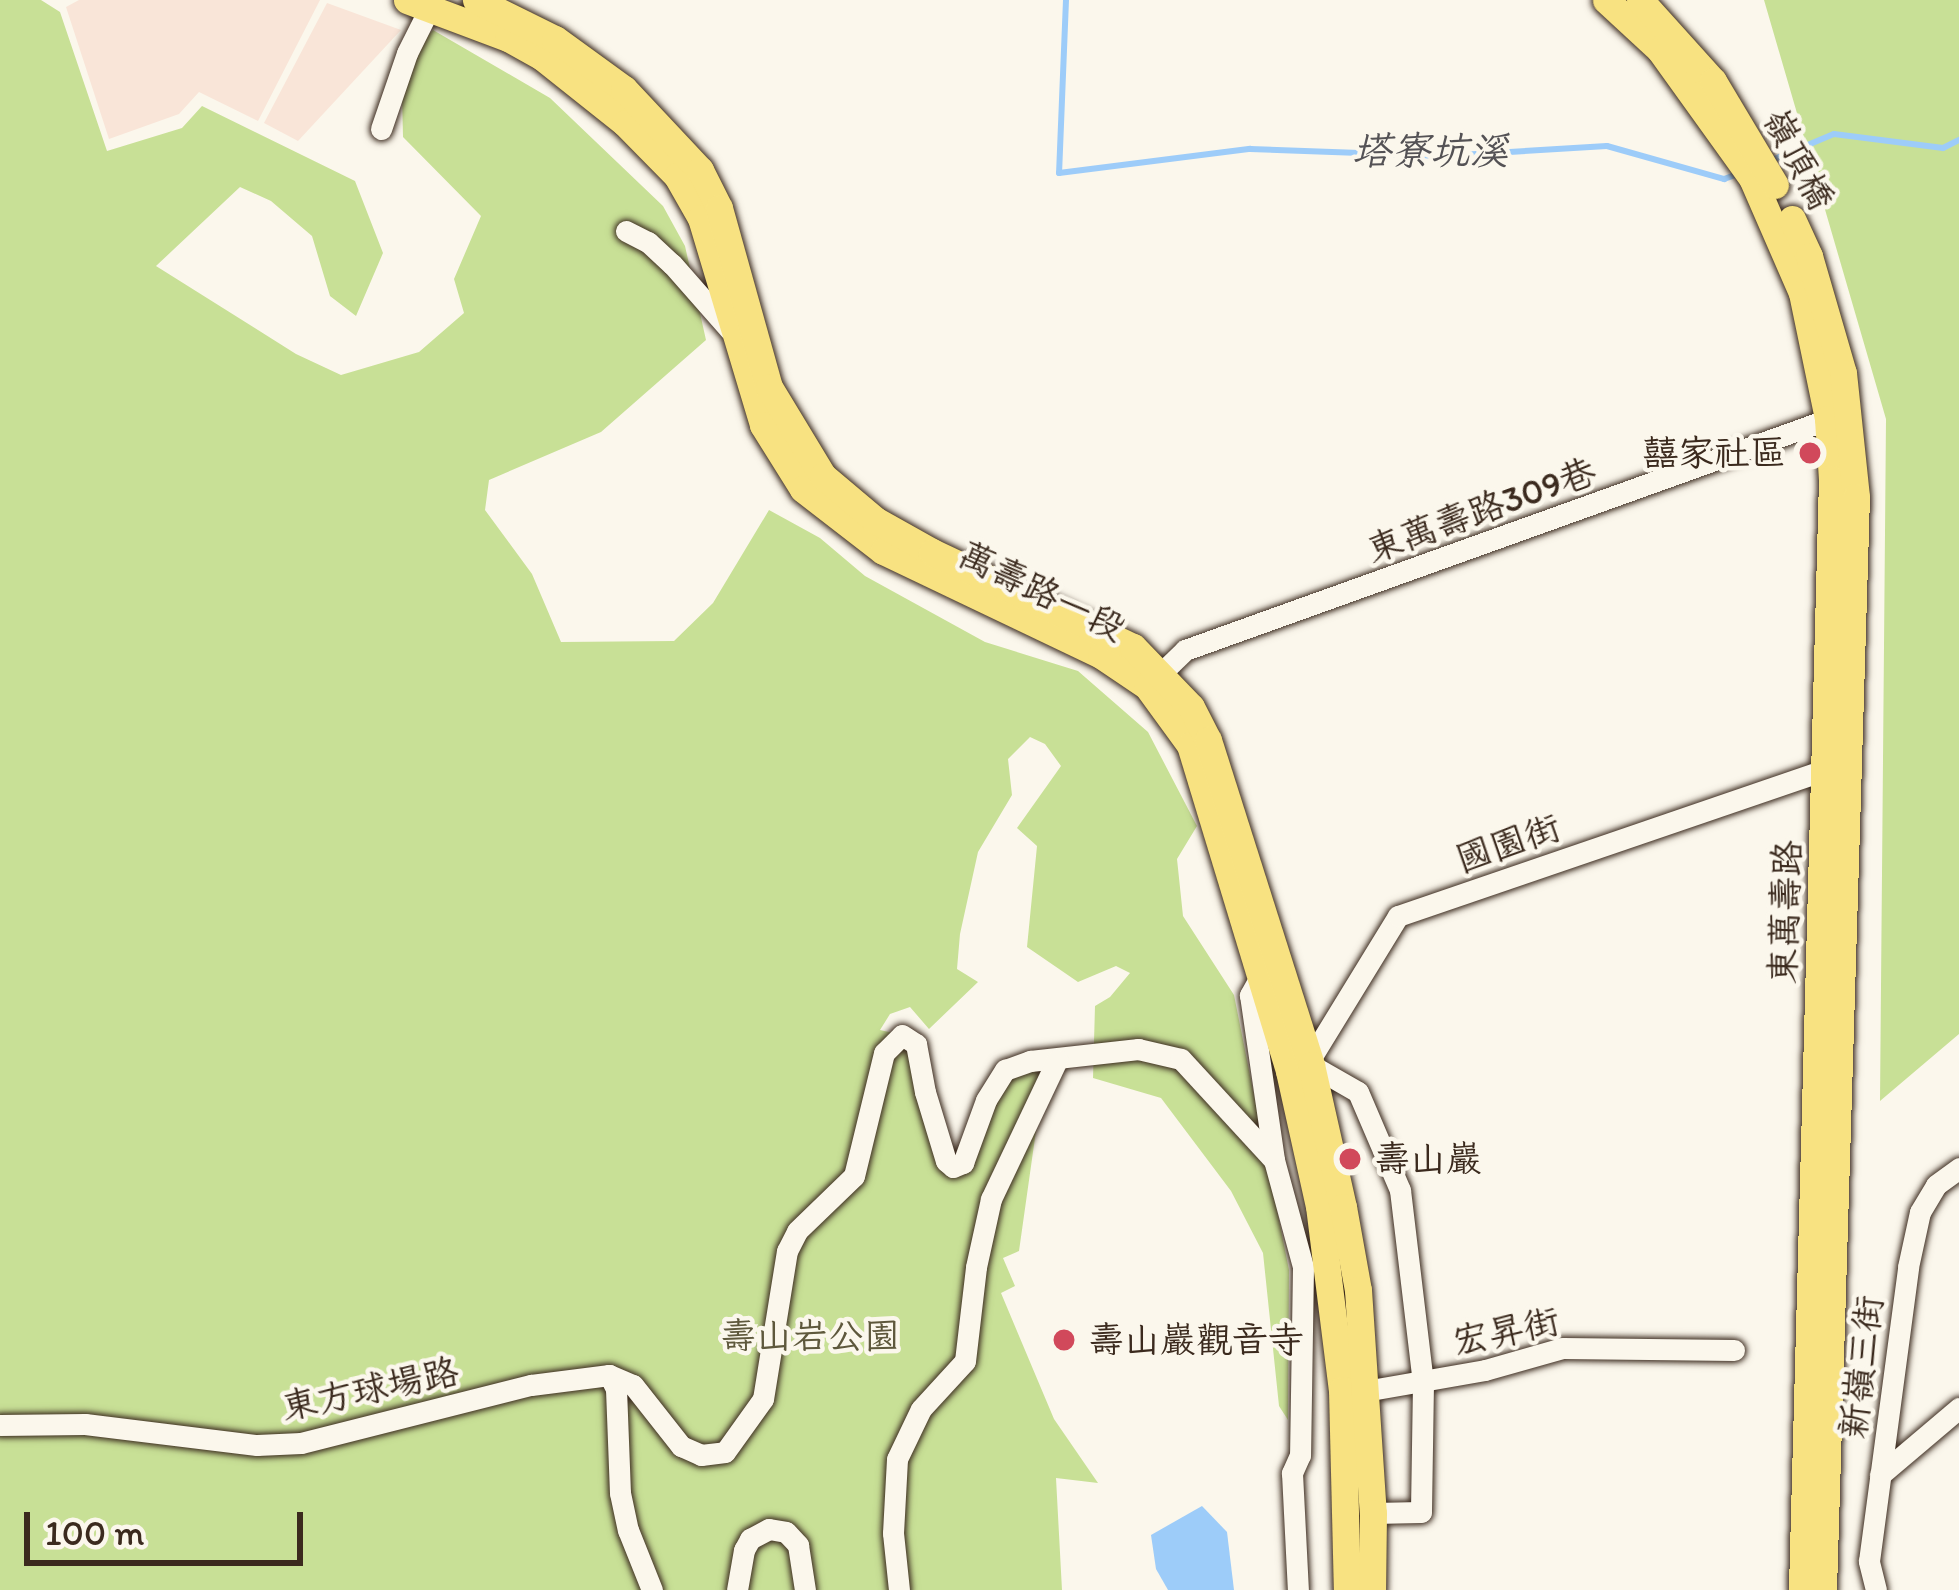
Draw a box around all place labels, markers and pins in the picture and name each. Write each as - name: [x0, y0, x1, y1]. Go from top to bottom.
- place label: 囍家社區: [1642, 431, 1786, 475]
- marker: 囍家社區: [1797, 440, 1823, 466]
- place label: 壽山巖: [1374, 1137, 1482, 1181]
- marker: 壽山巖: [1337, 1146, 1363, 1172]
- place label: 壽山巖觀音寺: [1088, 1318, 1304, 1362]
- marker: 壽山巖觀音寺: [1051, 1327, 1077, 1353]

